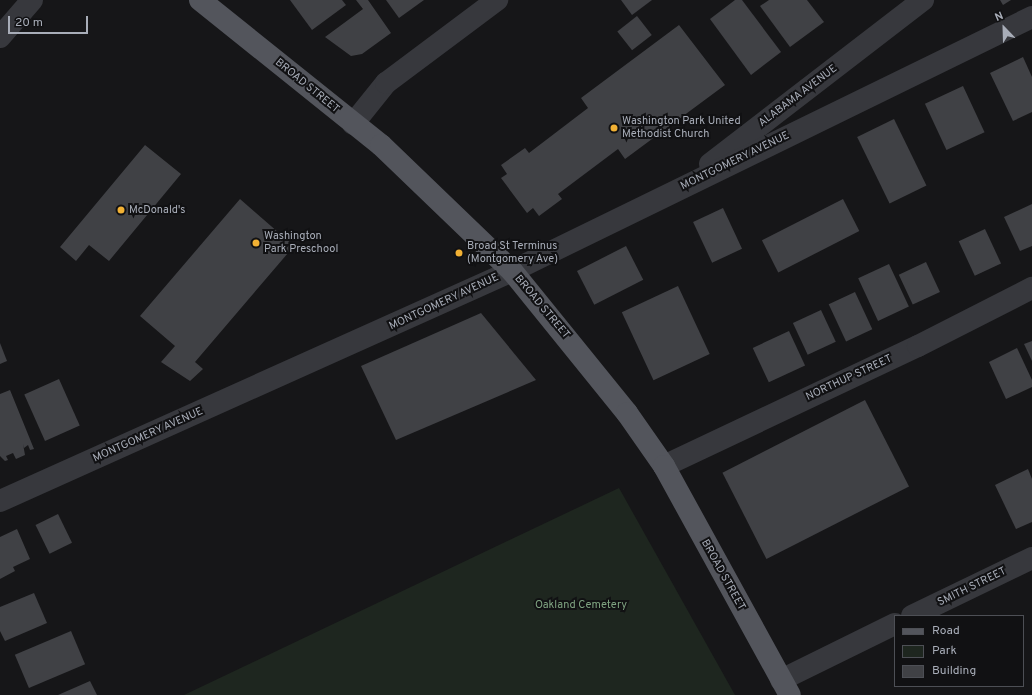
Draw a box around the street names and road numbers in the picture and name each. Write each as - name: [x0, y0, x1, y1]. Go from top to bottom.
- street label: BROAD STREET: [272, 56, 342, 116]
- street label: ALABAMA AVENUE: [756, 62, 840, 130]
- street label: MONTGOMERY AVENUE: [678, 129, 792, 193]
- street label: MONTGOMERY AVENUE: [387, 271, 501, 333]
- street label: BROAD STREET: [512, 273, 572, 341]
- street label: NORTHUP STREET: [804, 352, 894, 404]
- street label: MONTGOMERY AVENUE: [90, 405, 206, 465]
- street label: BROAD STREET: [698, 537, 748, 613]
- street label: SMITH STREET: [936, 565, 1008, 609]

